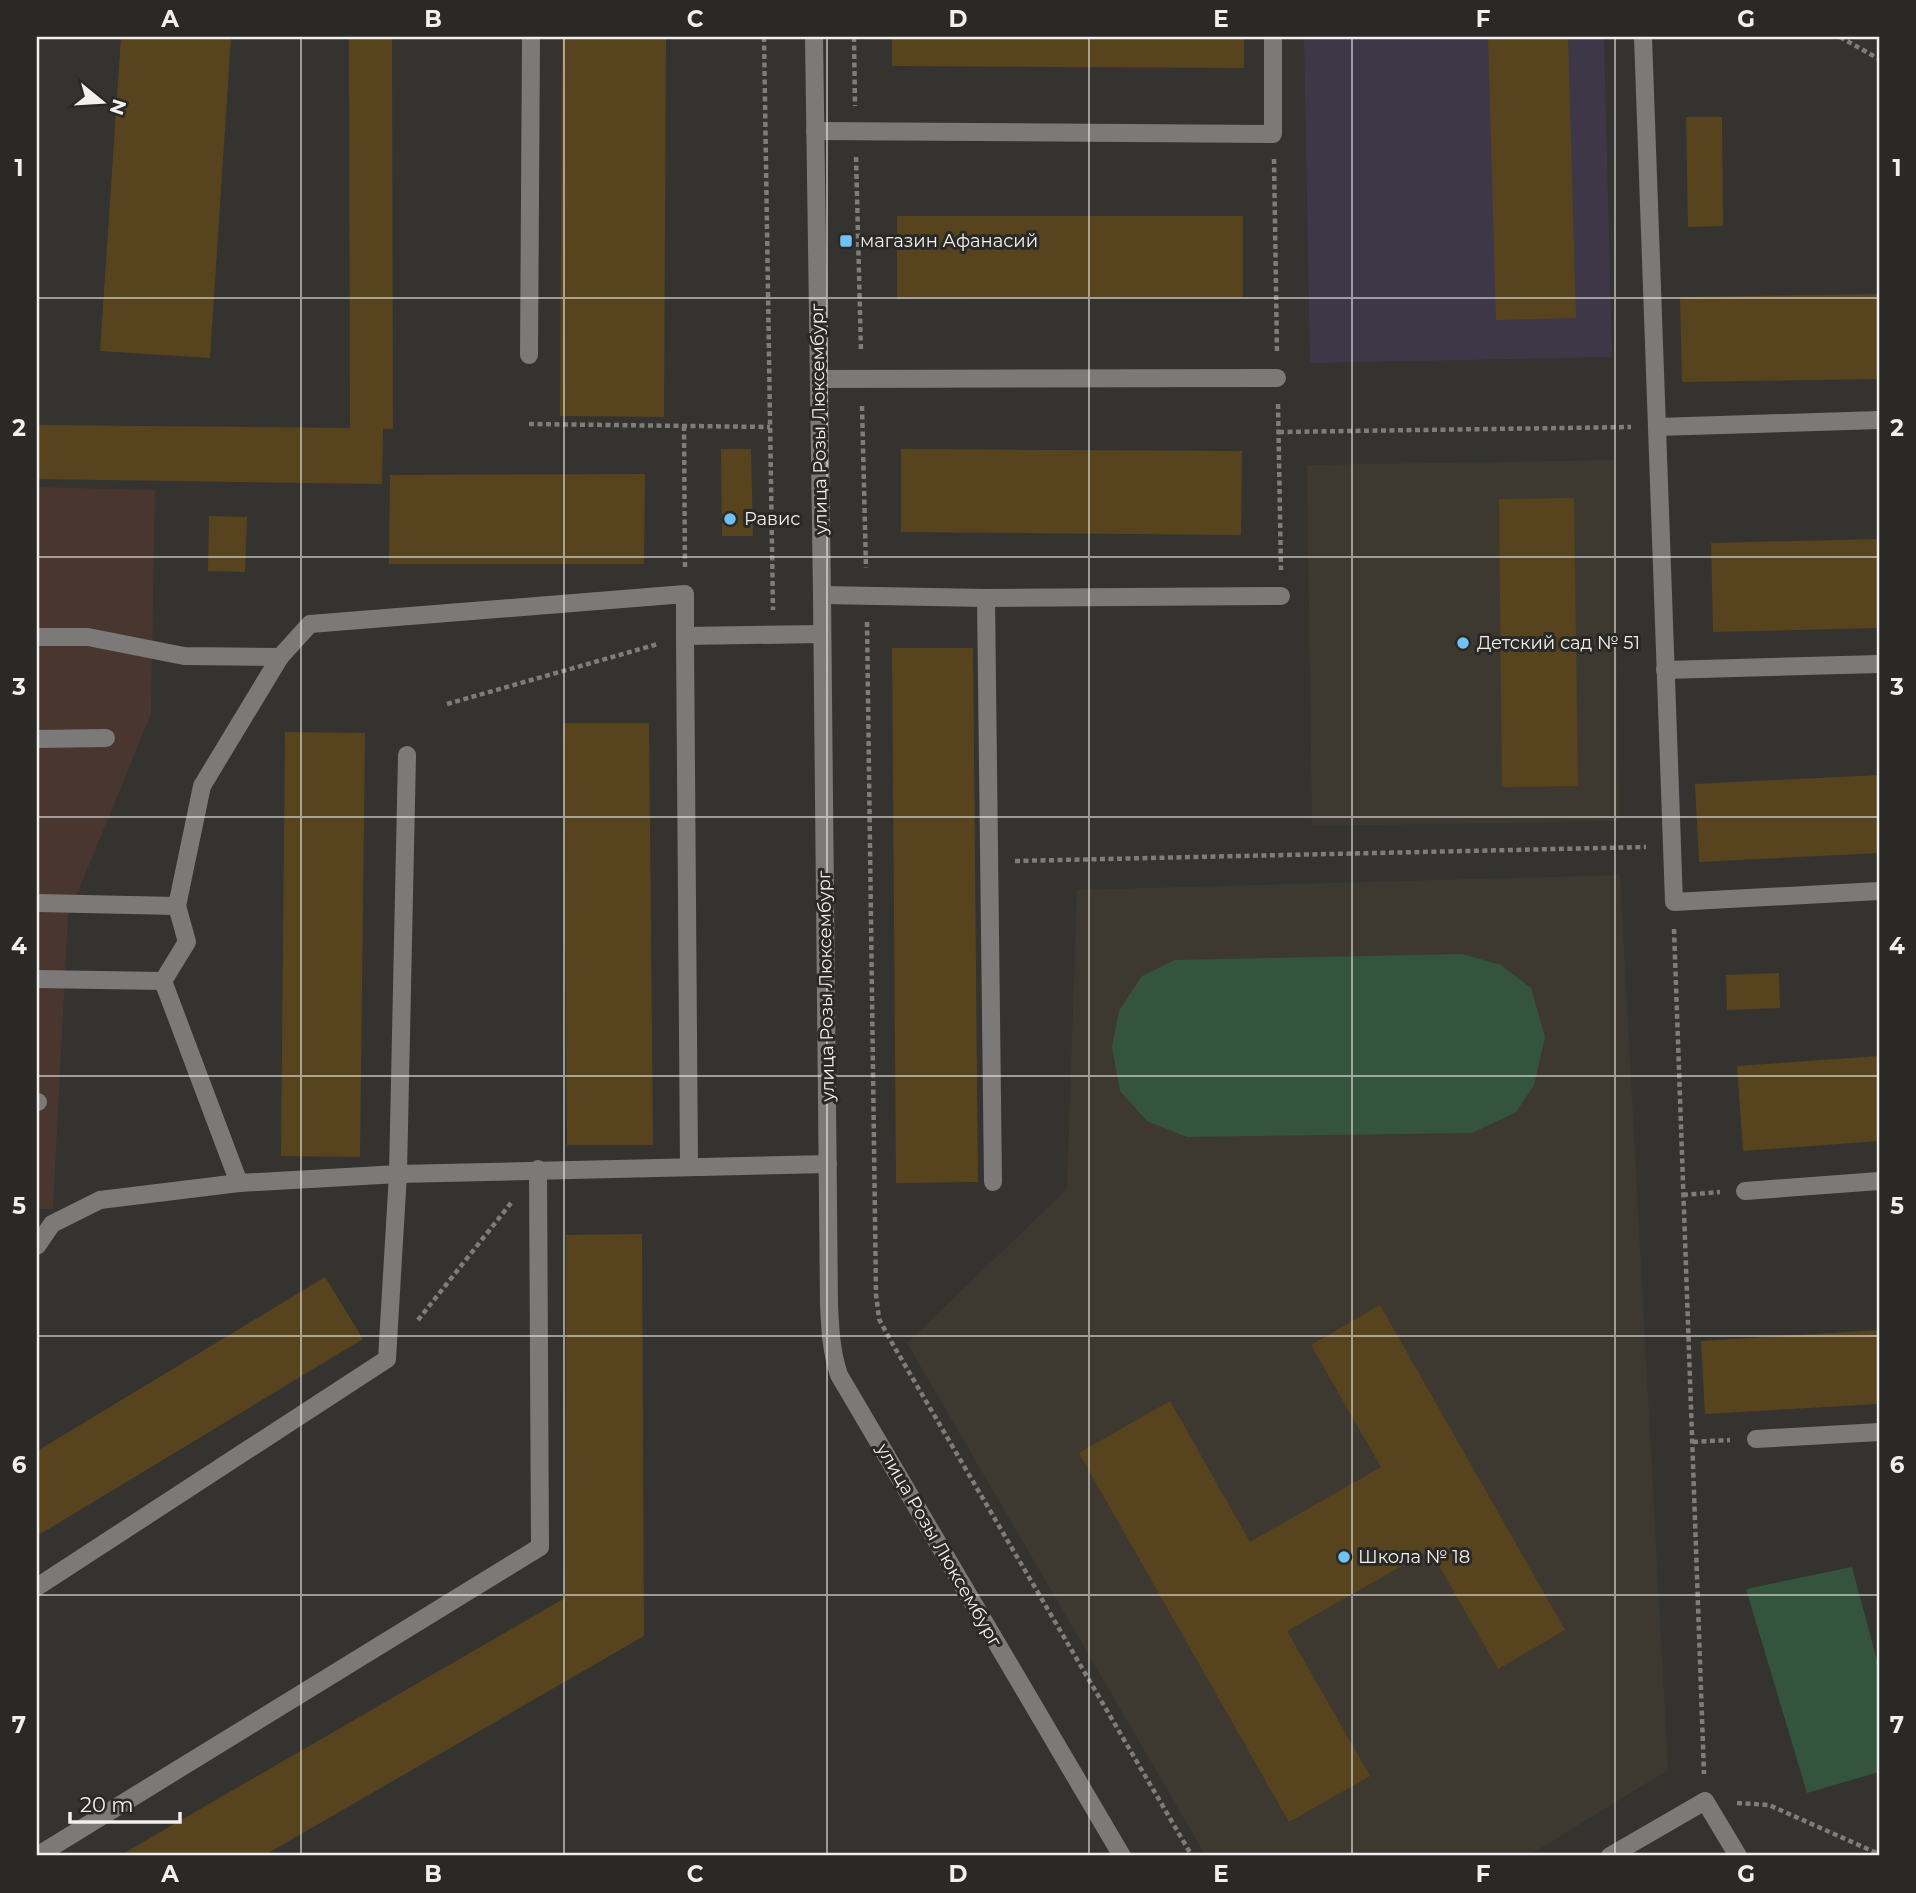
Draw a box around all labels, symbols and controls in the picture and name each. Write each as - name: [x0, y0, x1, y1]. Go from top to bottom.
- text: A: [160, 5, 179, 33]
- text: B: [424, 5, 442, 33]
- text: C: [687, 5, 704, 33]
- text: D: [949, 5, 968, 33]
- text: E: [1213, 5, 1229, 33]
- text: F: [1476, 5, 1491, 33]
- text: G: [1737, 5, 1755, 33]
- north arrow: [66, 66, 136, 136]
- text: N: [104, 96, 131, 118]
- text: 1: [14, 154, 24, 182]
- text: 1: [1892, 154, 1902, 182]
- place label: магазин Афанасий: [860, 230, 1038, 252]
- marker: магазин Афанасий: [838, 233, 854, 249]
- street label: улица Розы Люксембург: [806, 303, 832, 536]
- text: 2: [12, 414, 26, 442]
- text: 2: [1890, 414, 1904, 442]
- place label: Равис: [744, 508, 800, 530]
- marker: Равис: [722, 511, 738, 527]
- place label: Детский сад № 51: [1477, 632, 1640, 654]
- marker: Детский сад № 51: [1455, 635, 1471, 651]
- text: 3: [11, 673, 26, 701]
- text: 3: [1889, 673, 1904, 701]
- street label: улица Розы Люксембург: [813, 870, 839, 1103]
- text: 4: [11, 932, 27, 960]
- text: 4: [1889, 932, 1905, 960]
- text: 5: [12, 1192, 26, 1220]
- text: 5: [1890, 1192, 1904, 1220]
- street label: улица Розы Люксембург: [871, 1439, 1007, 1651]
- text: 6: [12, 1451, 27, 1479]
- text: 6: [1890, 1451, 1905, 1479]
- place label: Школа № 18: [1358, 1546, 1470, 1568]
- marker: Школа № 18: [1336, 1549, 1352, 1565]
- text: 7: [12, 1711, 26, 1739]
- text: 7: [1890, 1711, 1904, 1739]
- scale bar: [70, 1781, 180, 1825]
- text: 20 m: [80, 1792, 134, 1817]
- text: A: [160, 1860, 179, 1888]
- text: B: [424, 1860, 442, 1888]
- text: C: [687, 1860, 704, 1888]
- text: D: [949, 1860, 968, 1888]
- text: E: [1213, 1860, 1229, 1888]
- text: F: [1476, 1860, 1491, 1888]
- text: G: [1737, 1860, 1755, 1888]

